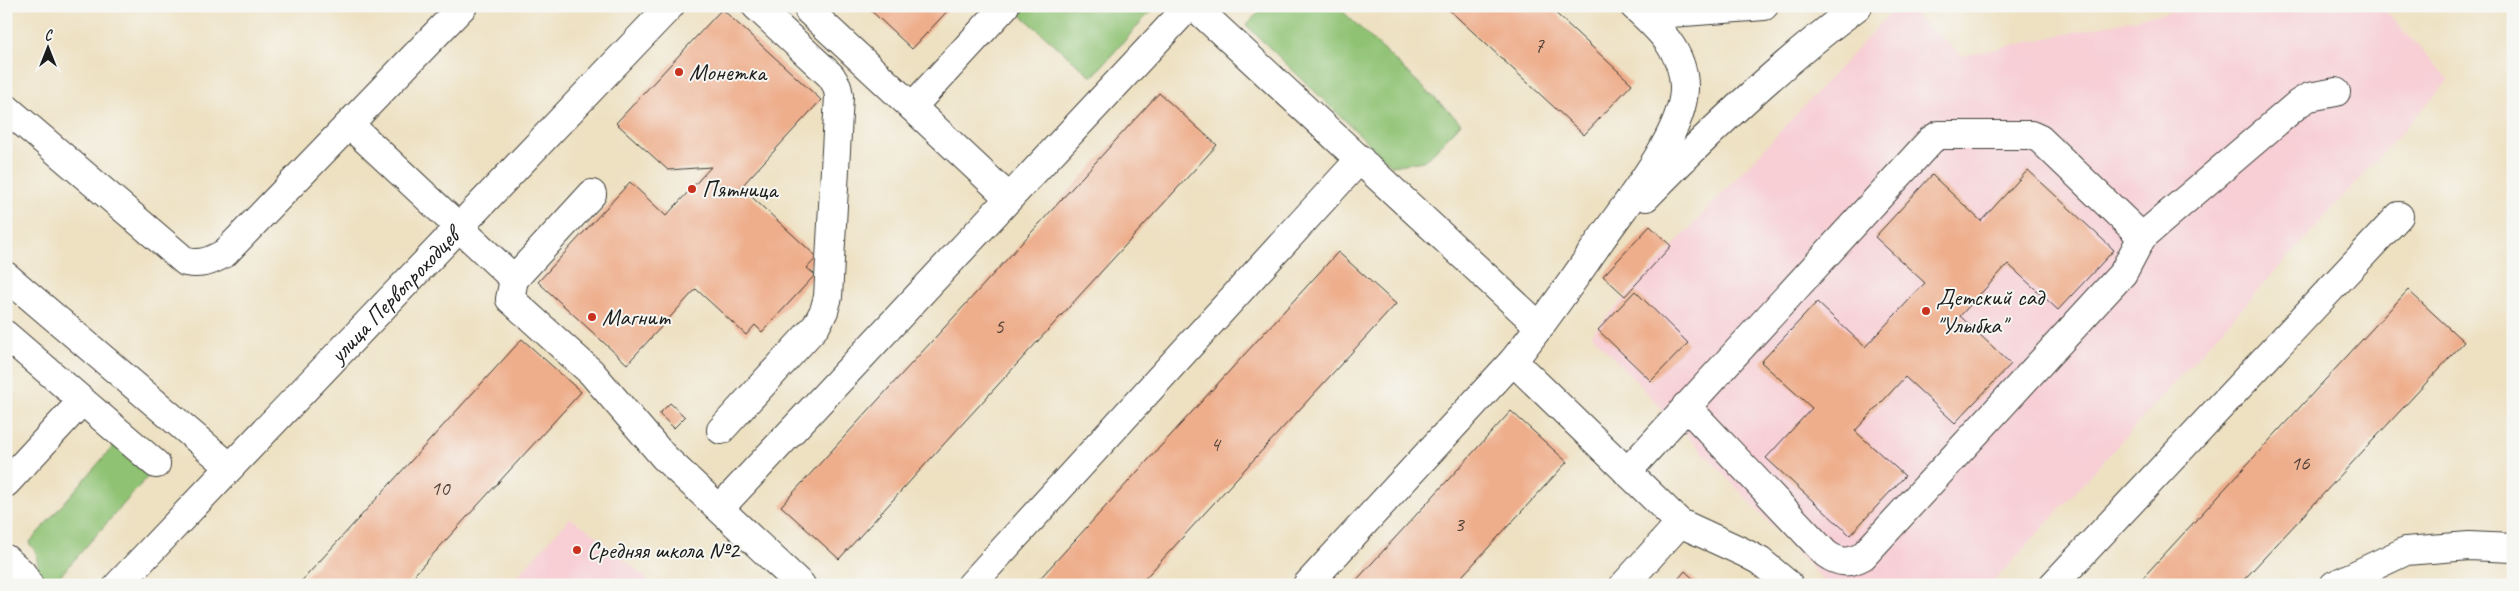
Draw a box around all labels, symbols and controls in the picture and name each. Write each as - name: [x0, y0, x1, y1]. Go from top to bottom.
- north arrow: [22, 22, 72, 72]
- text: С: [45, 27, 54, 44]
- house number: 7: [1534, 32, 1545, 58]
- place label: Монетка: [689, 57, 768, 87]
- marker: Монетка: [673, 66, 685, 78]
- place label: Пятница: [702, 174, 779, 204]
- marker: Пятница: [686, 183, 698, 195]
- street label: улица Первопроходцев: [321, 218, 469, 371]
- place label: Детский сад "Улыбка": [1936, 282, 2046, 340]
- place label: Магнит: [602, 302, 671, 332]
- marker: Детский сад "Улыбка": [1920, 305, 1932, 317]
- marker: Магнит: [586, 311, 598, 323]
- house number: 5: [994, 313, 1005, 339]
- house number: 4: [1210, 431, 1222, 457]
- house number: 16: [2291, 450, 2310, 476]
- house number: 10: [431, 475, 451, 501]
- house number: 3: [1454, 511, 1465, 537]
- place label: Средняя школа №2: [587, 535, 741, 565]
- marker: Средняя школа №2: [571, 544, 583, 556]

